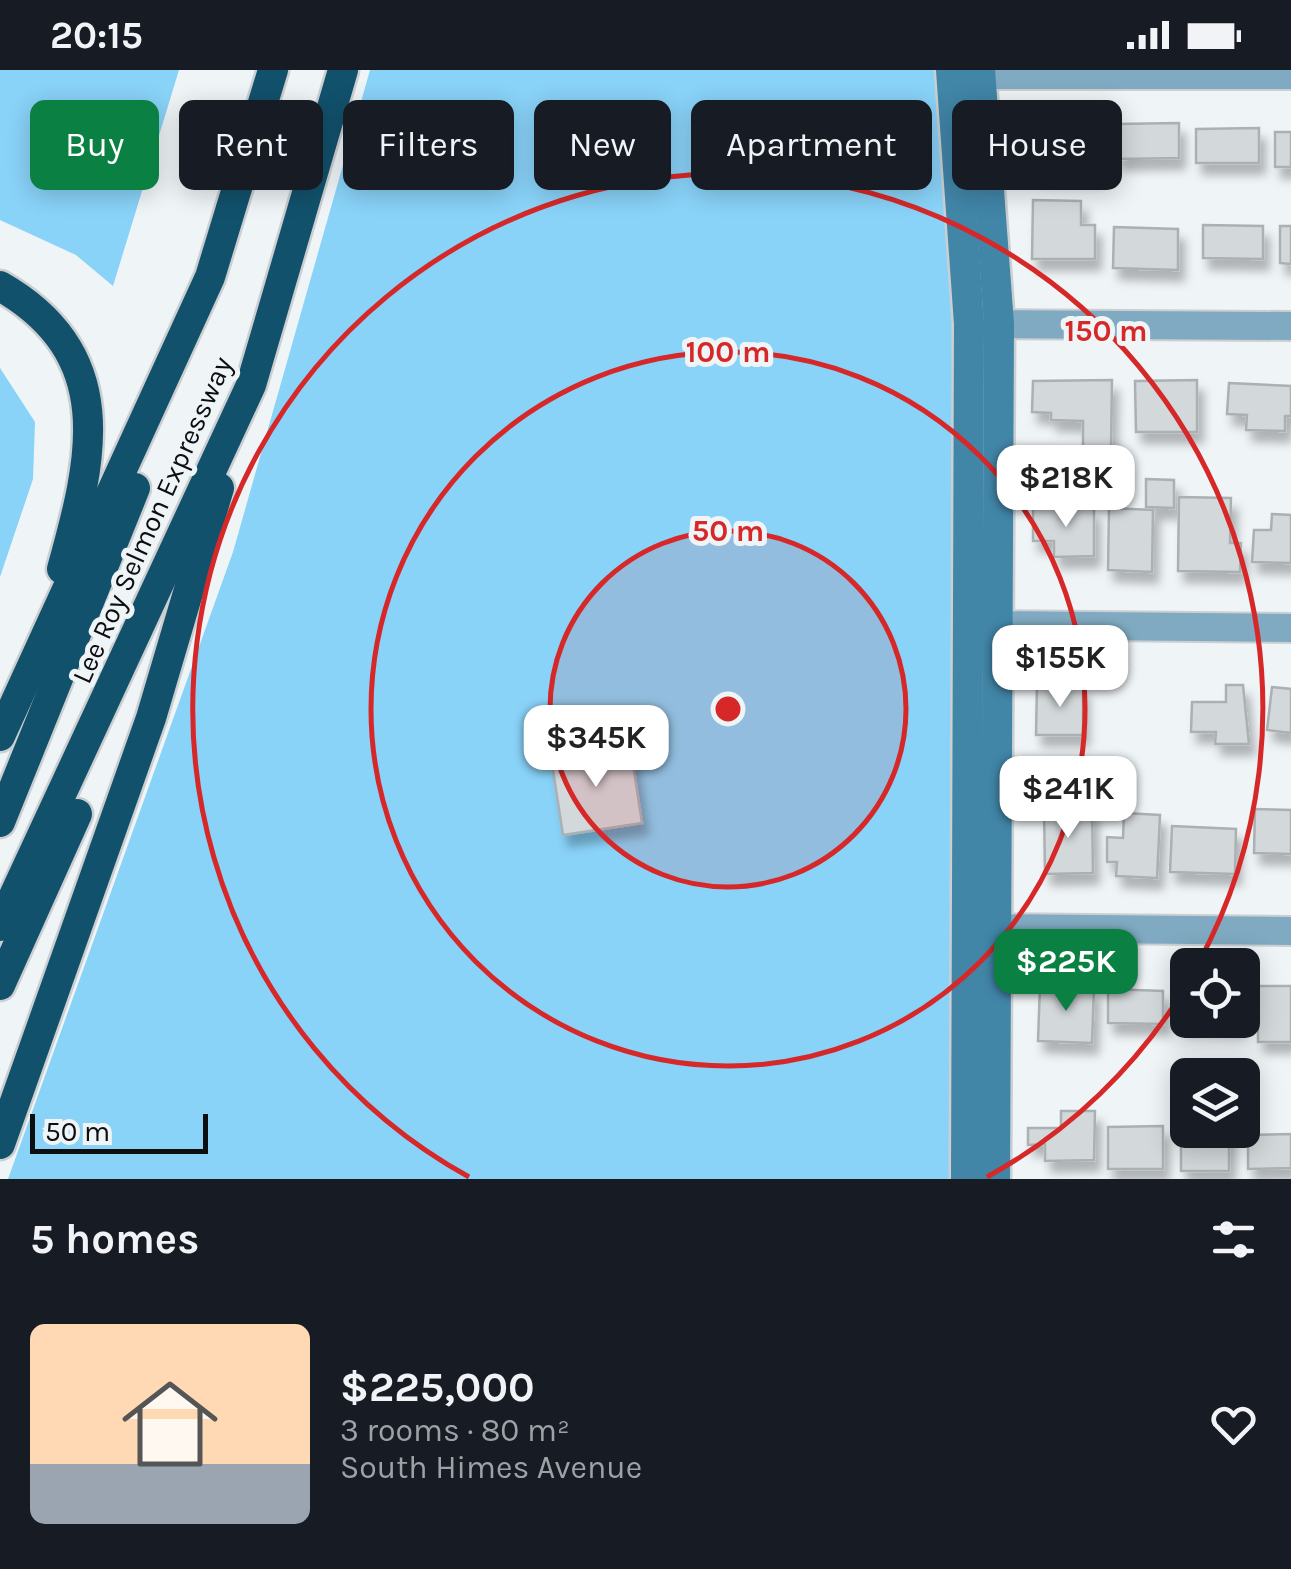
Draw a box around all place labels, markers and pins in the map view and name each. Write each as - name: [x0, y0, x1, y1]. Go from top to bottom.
- pin: $218K: [996, 445, 1136, 530]
- pin: $155K: [990, 625, 1130, 710]
- centre of rings: [710, 691, 746, 727]
- pin: $345K: [526, 705, 666, 790]
- pin: $241K: [998, 756, 1138, 841]
- pin: $225K: [996, 929, 1136, 1014]

